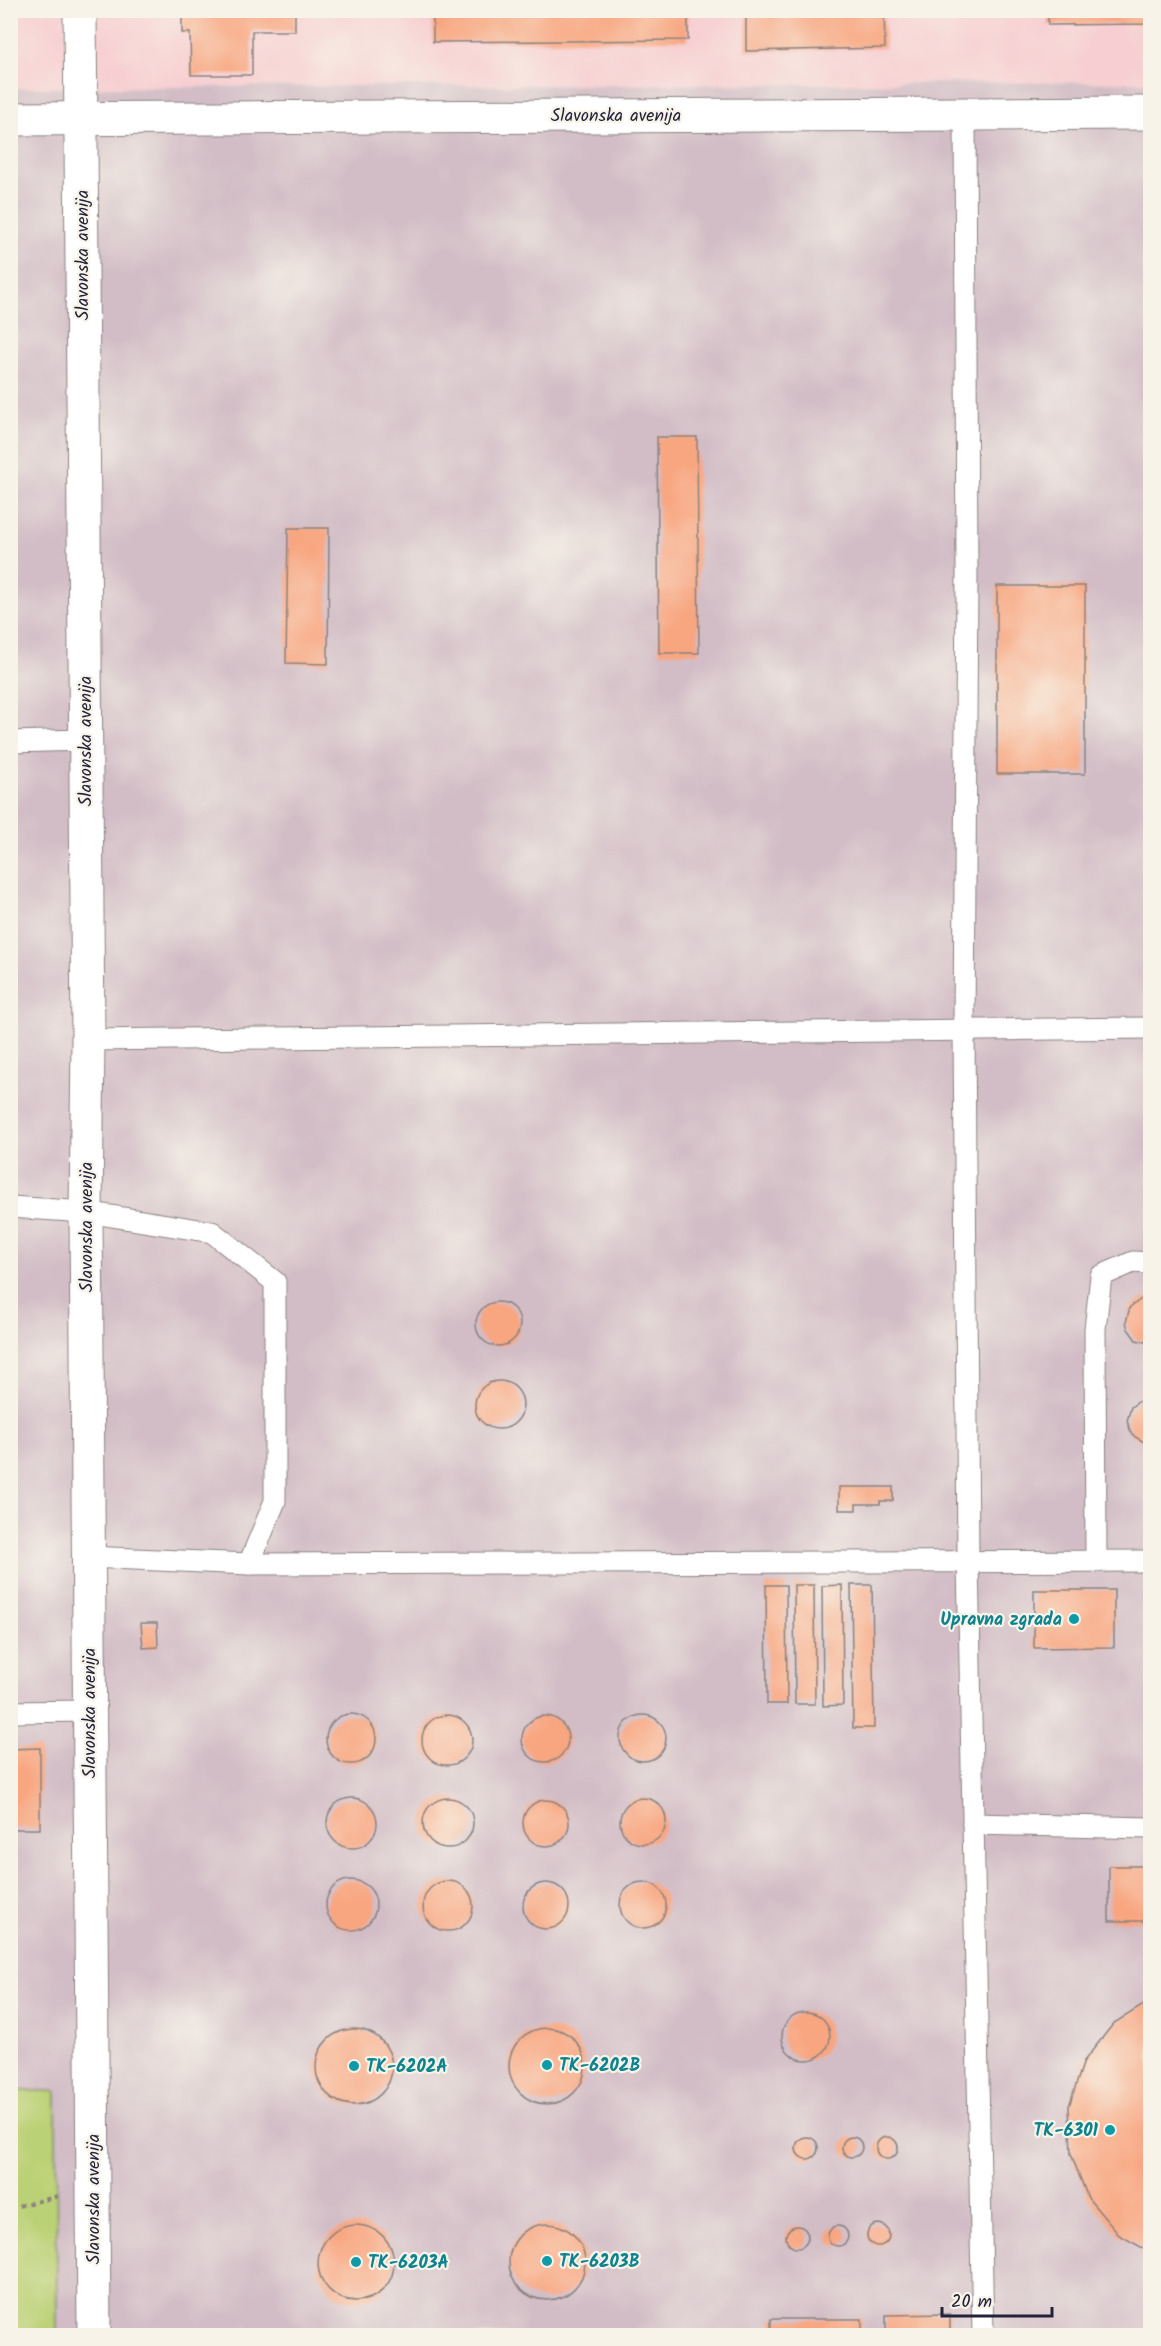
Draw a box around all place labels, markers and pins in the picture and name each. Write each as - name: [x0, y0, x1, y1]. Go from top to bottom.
- place label: Upravna zgrada: [940, 1606, 1062, 1635]
- marker: Upravna zgrada: [1067, 1612, 1081, 1626]
- place label: TK-6202B: [559, 2052, 640, 2081]
- place label: TK-6202A: [366, 2053, 448, 2082]
- marker: TK-6202B: [540, 2058, 554, 2072]
- marker: TK-6202A: [347, 2059, 361, 2073]
- place label: TK-6301: [1034, 2117, 1099, 2146]
- marker: TK-6301: [1103, 2123, 1117, 2137]
- place label: TK-6203B: [559, 2248, 640, 2277]
- place label: TK-6203A: [368, 2249, 449, 2278]
- marker: TK-6203B: [540, 2254, 554, 2268]
- marker: TK-6203A: [349, 2255, 363, 2269]

